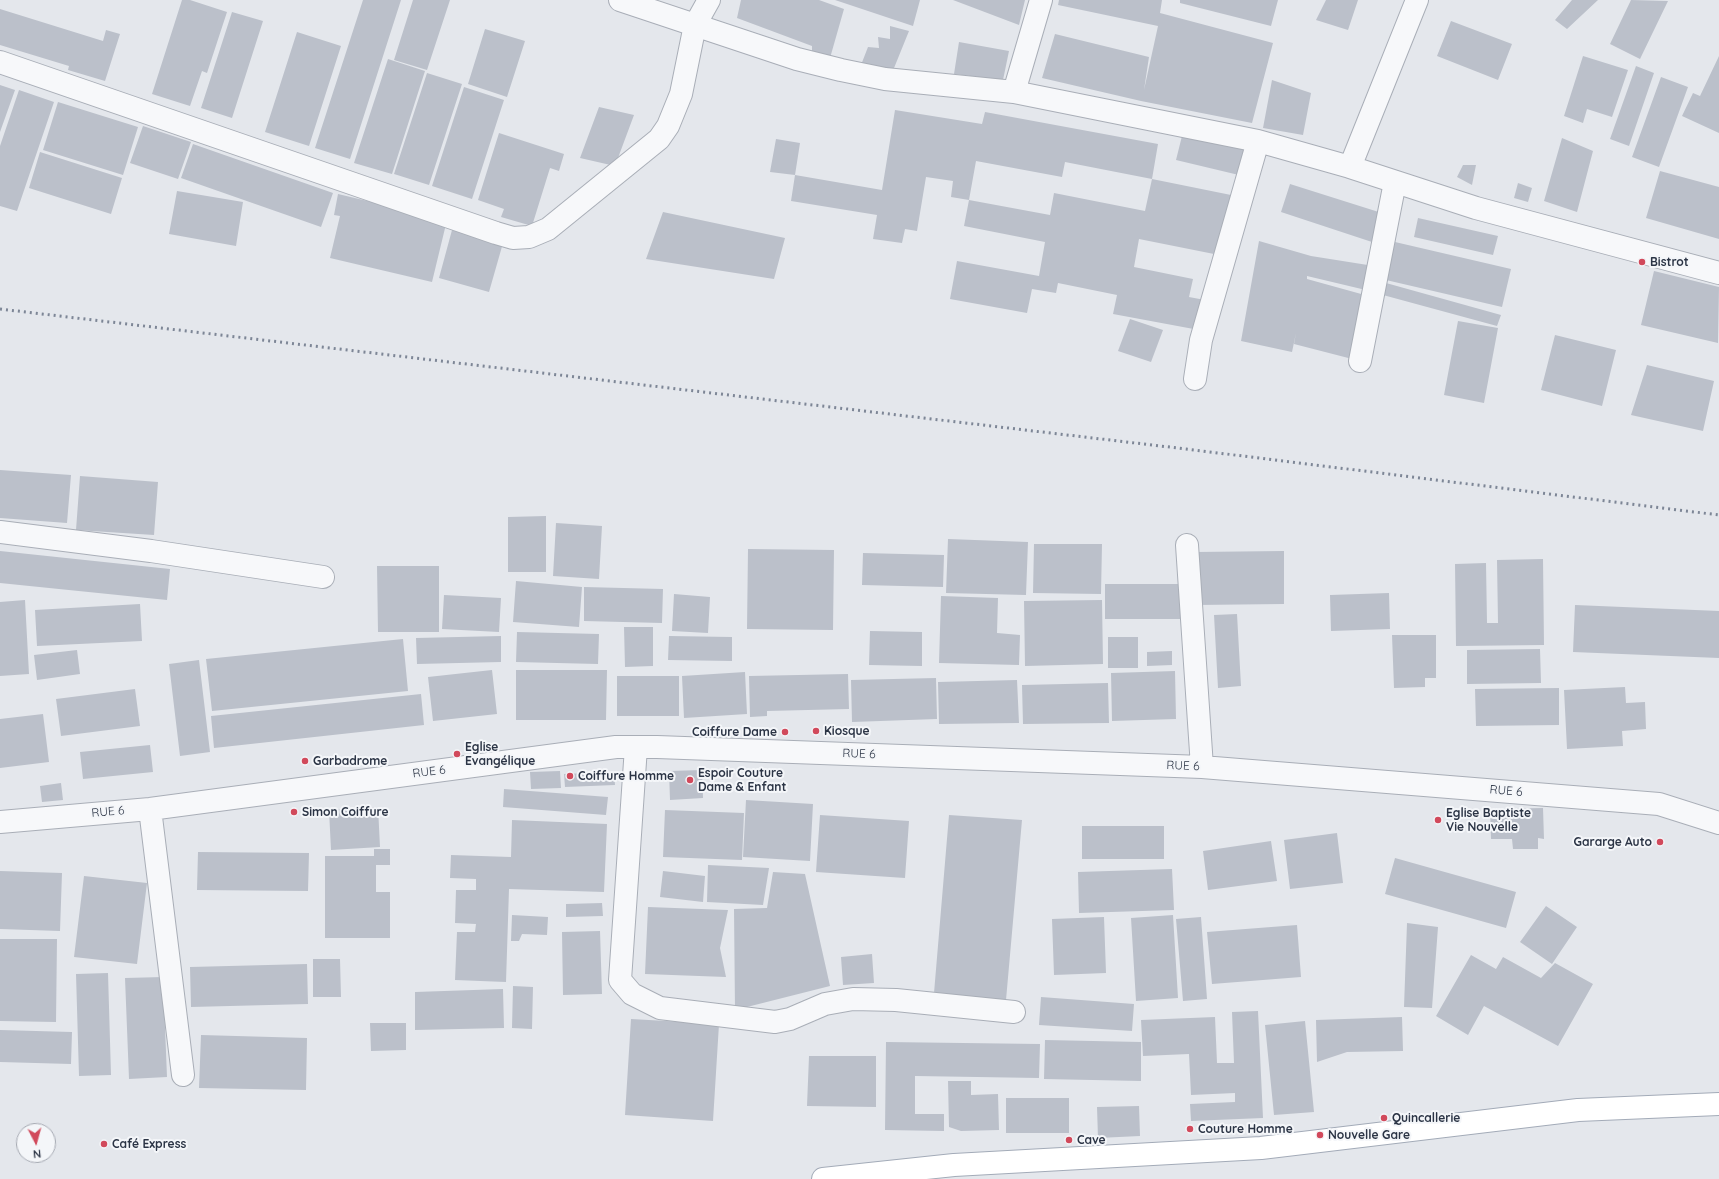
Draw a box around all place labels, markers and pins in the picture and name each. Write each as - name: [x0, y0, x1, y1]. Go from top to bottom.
- place label: Bistrot: [1650, 255, 1689, 269]
- marker: Bistrot: [1637, 257, 1647, 267]
- place label: Kiosque: [824, 724, 870, 738]
- place label: Coiffure Dame: [692, 725, 777, 739]
- marker: Kiosque: [811, 726, 821, 736]
- marker: Coiffure Dame: [780, 727, 790, 737]
- place label: Eglise Evangélique: [465, 740, 535, 768]
- marker: Eglise Evangélique: [452, 749, 462, 759]
- place label: Garbadrome: [313, 754, 387, 768]
- marker: Garbadrome: [300, 756, 310, 766]
- place label: Espoir Couture Dame & Enfant: [698, 766, 786, 794]
- place label: Coiffure Homme: [578, 769, 674, 783]
- marker: Coiffure Homme: [565, 771, 575, 781]
- marker: Espoir Couture Dame & Enfant: [685, 775, 695, 785]
- place label: Simon Coiffure: [302, 805, 388, 819]
- place label: Eglise Baptiste Vie Nouvelle: [1446, 806, 1531, 834]
- marker: Simon Coiffure: [289, 807, 299, 817]
- marker: Eglise Baptiste Vie Nouvelle: [1433, 815, 1443, 825]
- place label: Gararge Auto: [1574, 835, 1652, 849]
- marker: Gararge Auto: [1655, 837, 1665, 847]
- place label: Quincallerie: [1392, 1111, 1460, 1125]
- marker: Quincallerie: [1379, 1113, 1389, 1123]
- place label: Couture Homme: [1198, 1122, 1293, 1136]
- marker: Couture Homme: [1185, 1124, 1195, 1134]
- place label: Nouvelle Gare: [1328, 1128, 1410, 1142]
- marker: Nouvelle Gare: [1315, 1130, 1325, 1140]
- place label: Cave: [1077, 1133, 1106, 1147]
- marker: Cave: [1064, 1135, 1074, 1145]
- place label: Café Express: [112, 1137, 186, 1151]
- marker: Café Express: [99, 1139, 109, 1149]

